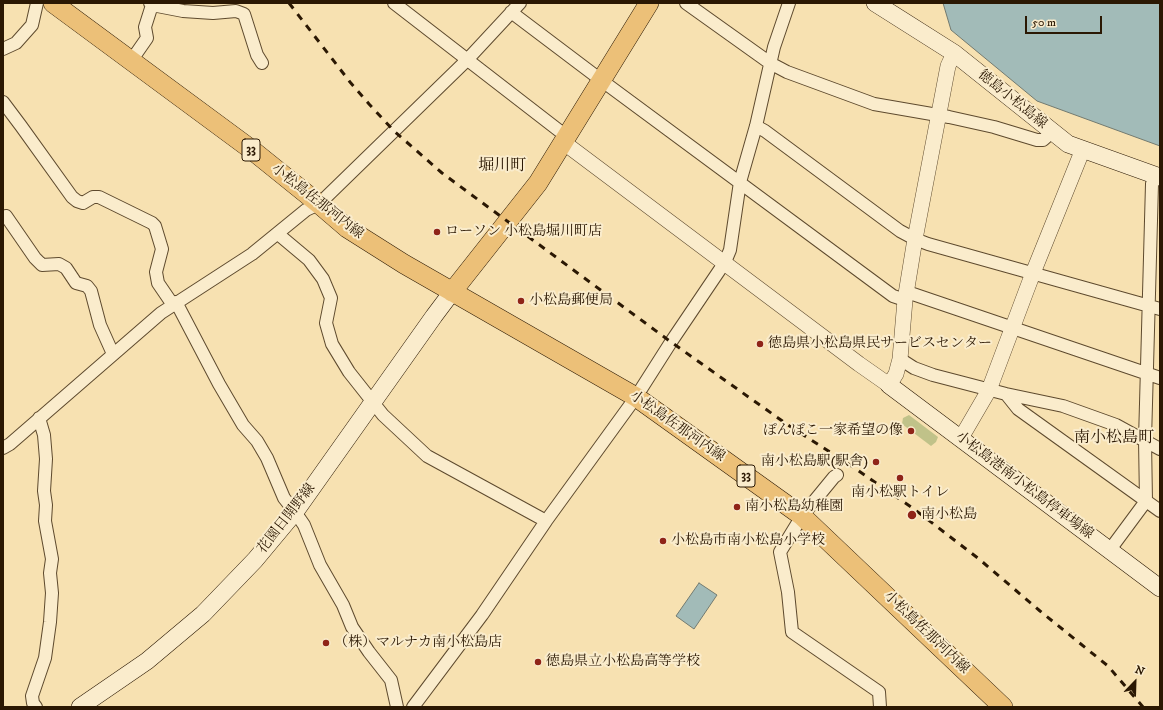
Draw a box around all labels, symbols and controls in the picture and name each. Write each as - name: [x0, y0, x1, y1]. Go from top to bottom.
- scale bar: [1027, 8, 1104, 34]
- text: 50 m: [1032, 15, 1056, 30]
- street label: 徳島小松島線: [974, 67, 1050, 133]
- road number: 33: [242, 139, 260, 161]
- district label: 堀川町: [478, 157, 526, 177]
- street label: 小松島佐那河内線: [268, 161, 366, 243]
- place label: ローソン 小松島堀川町店: [445, 224, 602, 240]
- marker: ローソン 小松島堀川町店: [432, 227, 442, 237]
- place label: 小松島郵便局: [529, 293, 613, 309]
- marker: 小松島郵便局: [516, 296, 526, 306]
- place label: 徳島県小松島県民サービスセンター: [768, 336, 992, 352]
- marker: 徳島県小松島県民サービスセンター: [755, 339, 765, 349]
- street label: 小松島佐那河内線: [626, 388, 728, 466]
- place label: ぽんぽこ一家希望の像: [763, 423, 903, 439]
- marker: ぽんぽこ一家希望の像: [906, 426, 916, 436]
- street label: 小松島港南小松島停車場線: [952, 429, 1096, 543]
- district label: 南小松島町: [1074, 429, 1154, 449]
- place label: 南小松島駅(駅舎): [761, 454, 868, 470]
- marker: 南小松島駅(駅舎): [871, 457, 881, 467]
- road number: 33: [737, 465, 755, 487]
- marker: 南小松駅トイレ: [895, 473, 905, 483]
- street label: 花園日開野線: [255, 481, 319, 557]
- place label: 南小松駅トイレ: [851, 485, 949, 501]
- place label: 南小松島幼稚園: [745, 499, 843, 515]
- marker: 南小松島幼稚園: [732, 502, 742, 512]
- place label: 南小松島: [921, 507, 977, 523]
- marker: 南小松島: [906, 509, 918, 521]
- place label: 小松島市南小松島小学校: [671, 533, 825, 549]
- marker: 小松島市南小松島小学校: [658, 536, 668, 546]
- street label: 小松島佐那河内線: [880, 588, 972, 678]
- place label: （株）マルナカ南小松島店: [334, 635, 502, 651]
- marker: （株）マルナカ南小松島店: [321, 638, 331, 648]
- place label: 徳島県立小松島高等学校: [546, 654, 700, 670]
- marker: 徳島県立小松島高等学校: [533, 657, 543, 667]
- north arrow: [1115, 662, 1155, 702]
- text: N: [1133, 663, 1147, 679]

